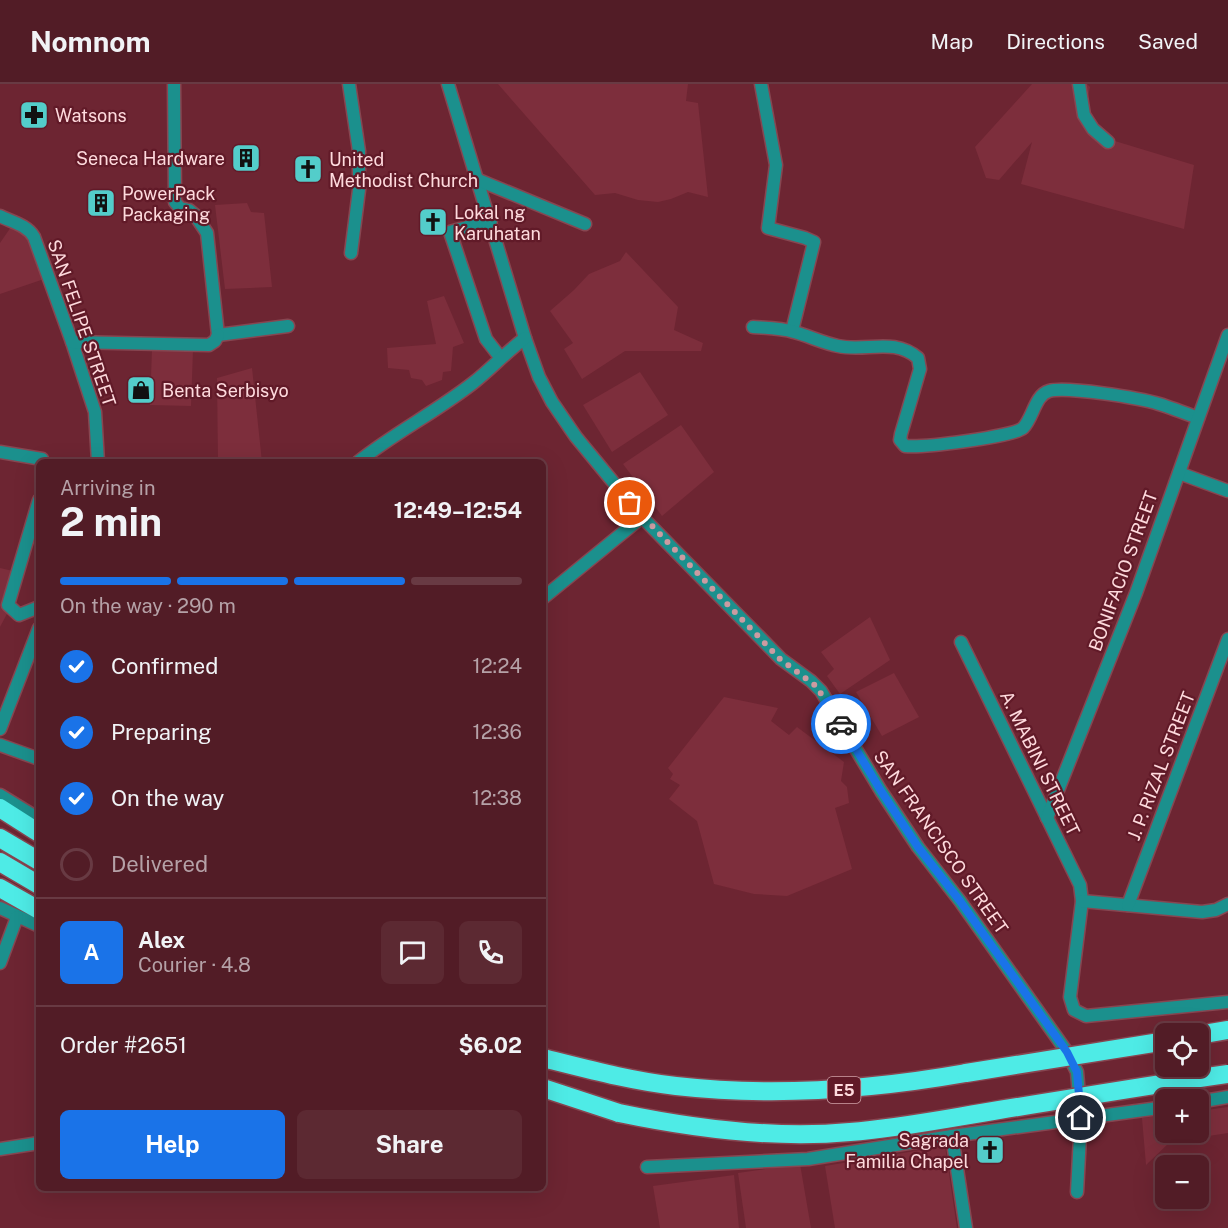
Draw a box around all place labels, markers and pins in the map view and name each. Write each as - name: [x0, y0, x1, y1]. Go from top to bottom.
- pharmacy icon: Watsons: [18, 99, 50, 131]
- place label: Watsons: [55, 105, 127, 126]
- building icon: Seneca Hardware: [230, 142, 262, 174]
- place label: Seneca Hardware: [76, 148, 225, 169]
- place label: United Methodist Church: [329, 149, 478, 191]
- church icon: United Methodist Church: [292, 153, 324, 185]
- place label: PowerPack Packaging: [122, 183, 215, 225]
- building icon: PowerPack Packaging: [85, 187, 117, 219]
- place label: Lokal ng Karuhatan: [454, 202, 541, 244]
- church icon: Lokal ng Karuhatan: [417, 206, 449, 238]
- shop icon: Benta Serbisyo: [125, 374, 157, 406]
- place label: Benta Serbisyo: [162, 380, 289, 401]
- pin: [604, 477, 655, 528]
- pin: [1055, 1092, 1106, 1143]
- place label: Sagrada Familia Chapel: [845, 1130, 969, 1172]
- church icon: Sagrada Familia Chapel: [974, 1134, 1006, 1166]

